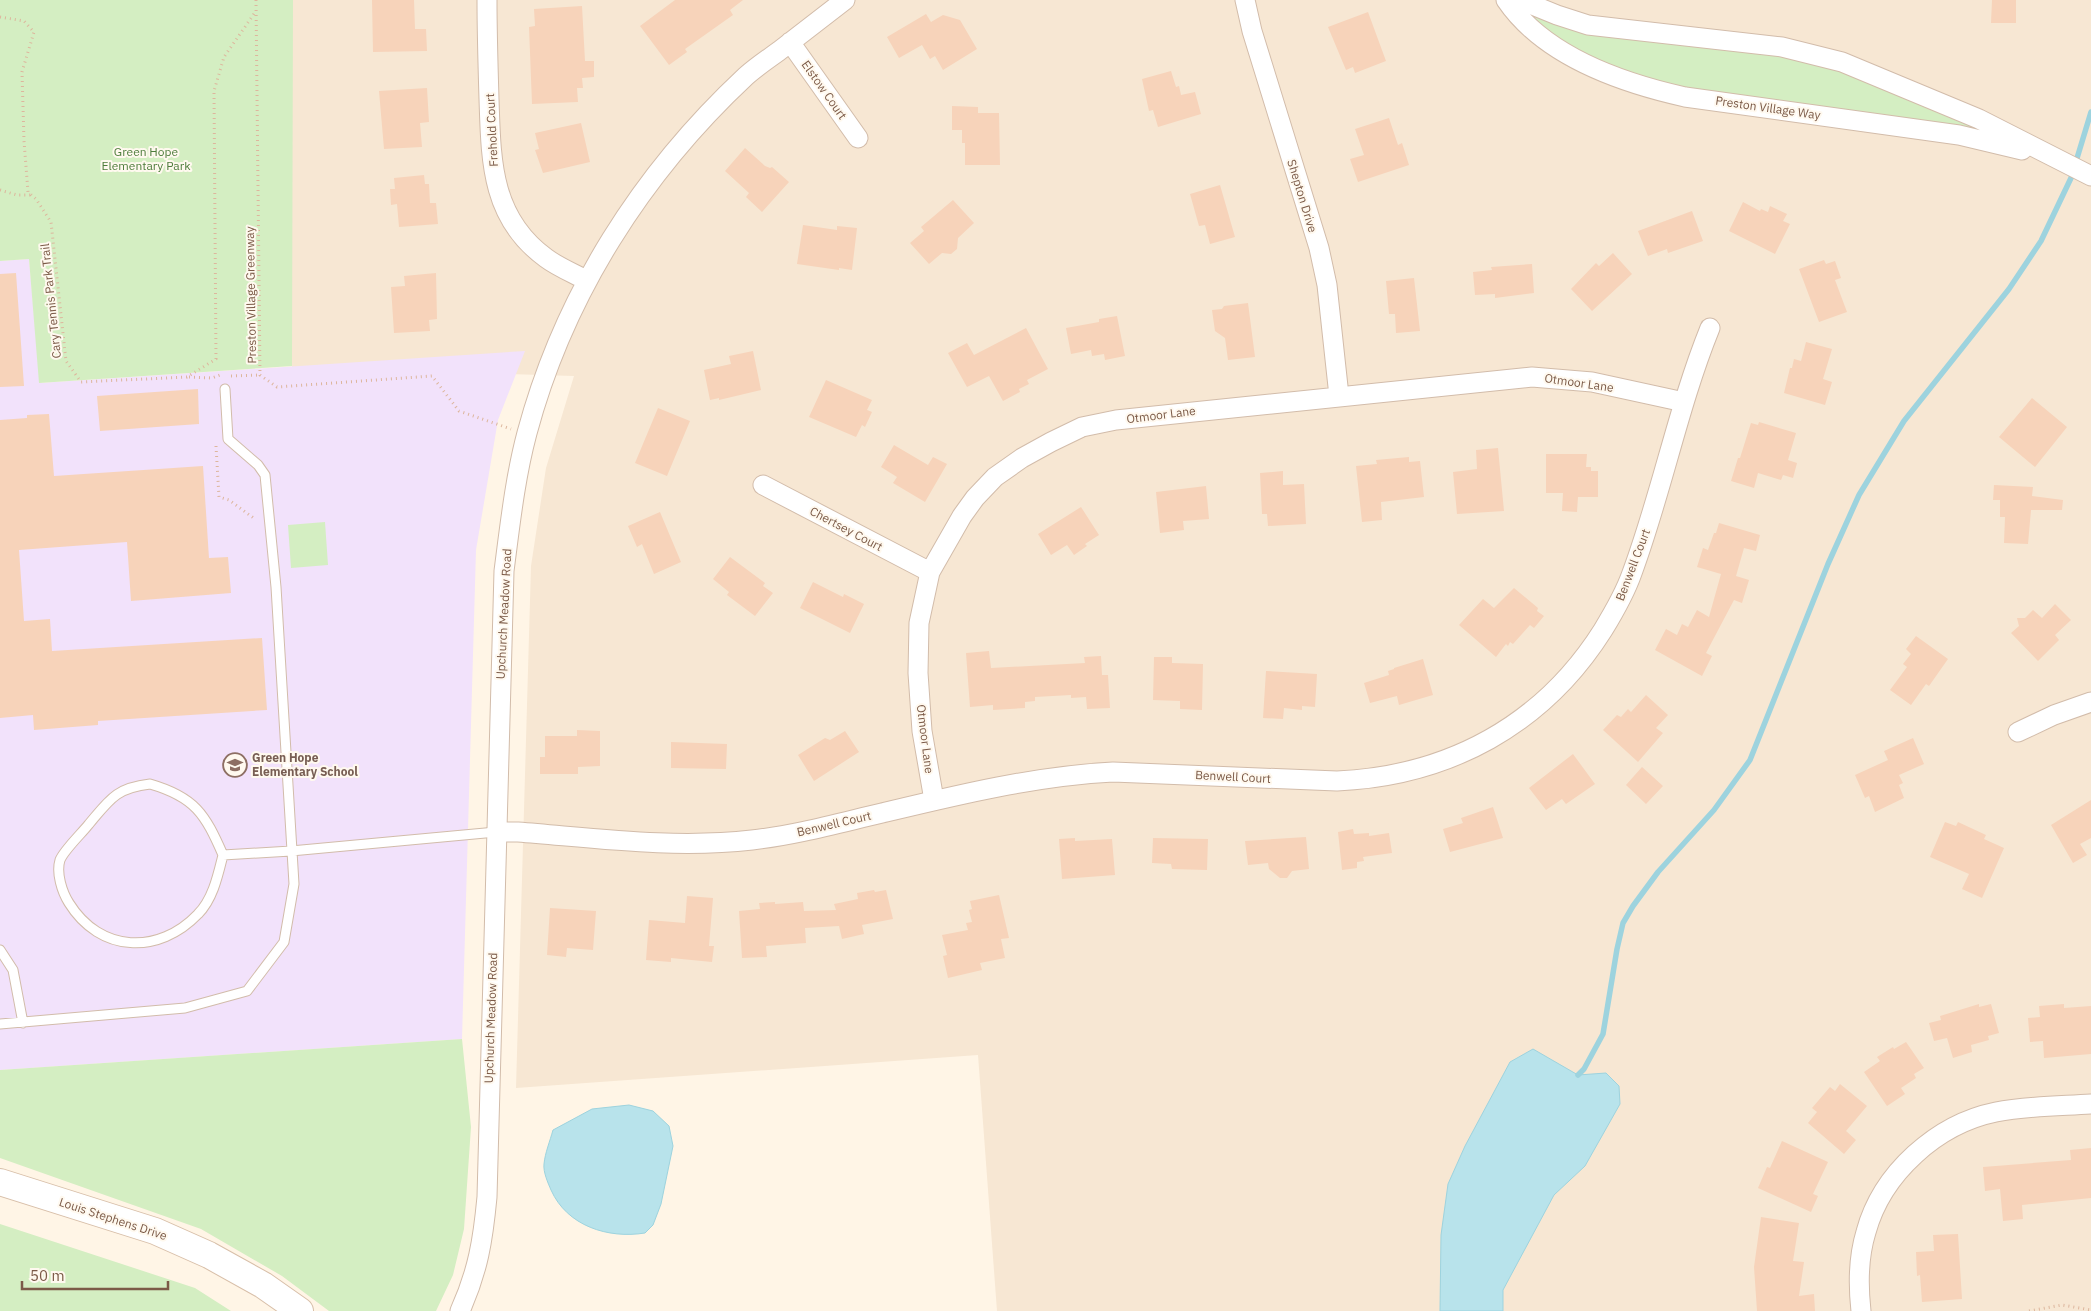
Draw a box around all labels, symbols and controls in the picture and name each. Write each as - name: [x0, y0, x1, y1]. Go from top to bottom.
- street label: Elstow Court: [799, 57, 850, 122]
- street label: Frehold Court: [482, 93, 501, 167]
- street label: Preston Village Way: [1714, 93, 1822, 122]
- park label: Green Hope Elementary Park: [102, 144, 191, 173]
- street label: Shepton Drive: [1284, 157, 1321, 235]
- street label: Preston Village Greenway: [242, 226, 259, 364]
- street label: Cary Tennis Park Trail: [37, 243, 64, 359]
- street label: Otmoor Lane: [1544, 370, 1615, 395]
- street label: Otmoor Lane: [1125, 403, 1197, 426]
- street label: Chertsey Court: [807, 503, 885, 554]
- street label: Benwell Court: [1612, 527, 1653, 603]
- street label: Upchurch Meadow Road: [493, 548, 514, 680]
- street label: Otmoor Lane: [914, 703, 937, 775]
- place label: Green Hope Elementary School: [252, 750, 358, 779]
- school or university icon: Green Hope Elementary School: [222, 752, 248, 778]
- street label: Benwell Court: [1195, 767, 1271, 786]
- street label: Benwell Court: [795, 808, 873, 839]
- street label: Upchurch Meadow Road: [481, 952, 500, 1084]
- street label: Louis Stephens Drive: [57, 1194, 169, 1243]
- scale bar: [22, 1258, 169, 1290]
- text: 50 m: [30, 1266, 65, 1285]

